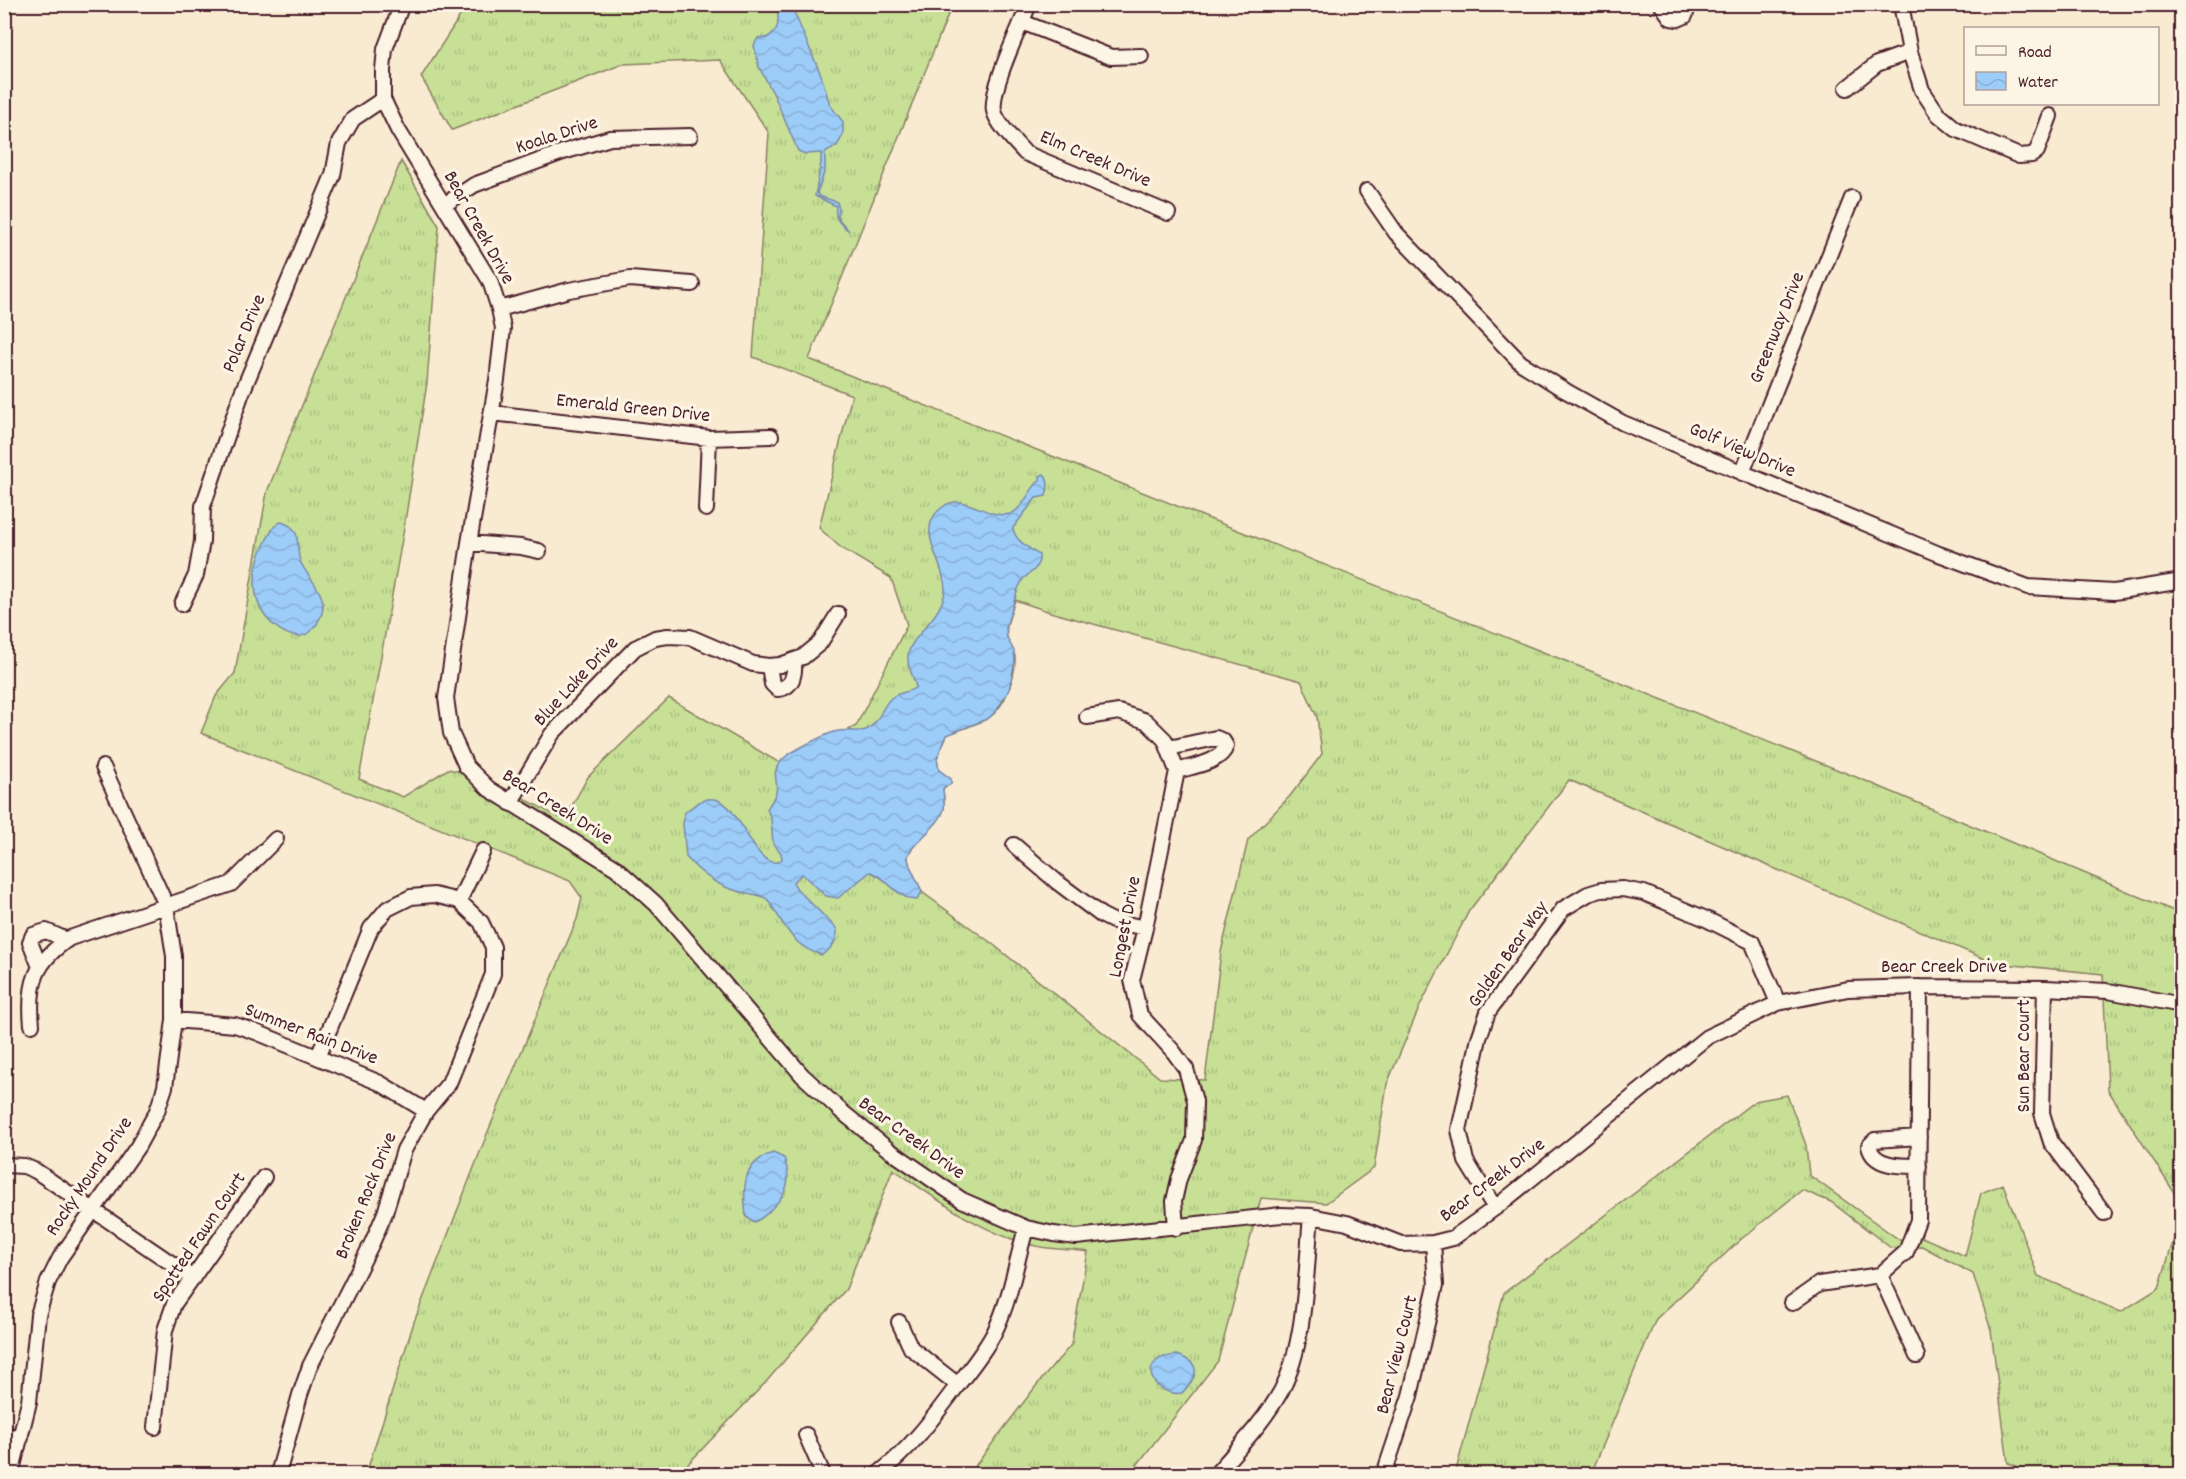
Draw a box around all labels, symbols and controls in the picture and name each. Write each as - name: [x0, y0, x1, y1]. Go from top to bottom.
- legend: [1964, 27, 2159, 105]
- text: Road: [2018, 41, 2052, 66]
- text: Water: [2018, 71, 2058, 96]
- street label: Koala Drive: [512, 110, 602, 162]
- street label: Elm Creek Drive: [1035, 124, 1155, 196]
- street label: Bear Creek Drive: [435, 166, 521, 290]
- street label: Greenway Drive: [1743, 268, 1813, 388]
- street label: Polar Drive: [216, 290, 274, 378]
- street label: Emerald Green Drive: [555, 387, 712, 431]
- street label: Golf View Drive: [1684, 416, 1800, 486]
- street label: Blue Lake Drive: [528, 631, 626, 733]
- street label: Bear Creek Drive: [496, 763, 618, 853]
- street label: Longest Drive: [1102, 874, 1150, 980]
- street label: Golden Bear Way: [1462, 895, 1557, 1014]
- street label: Bear Creek Drive: [1881, 954, 2007, 982]
- street label: Summer Rain Drive: [240, 997, 382, 1073]
- street label: Sun Bear Court: [2011, 999, 2039, 1113]
- street label: Bear Creek Drive: [852, 1091, 970, 1187]
- street label: Rocky Mound Drive: [40, 1112, 140, 1242]
- street label: Broken Rock Drive: [329, 1128, 405, 1264]
- street label: Bear Creek Drive: [1434, 1132, 1552, 1230]
- street label: Spotted Fawn Court: [146, 1167, 254, 1309]
- street label: Bear View Court: [1370, 1293, 1426, 1417]

